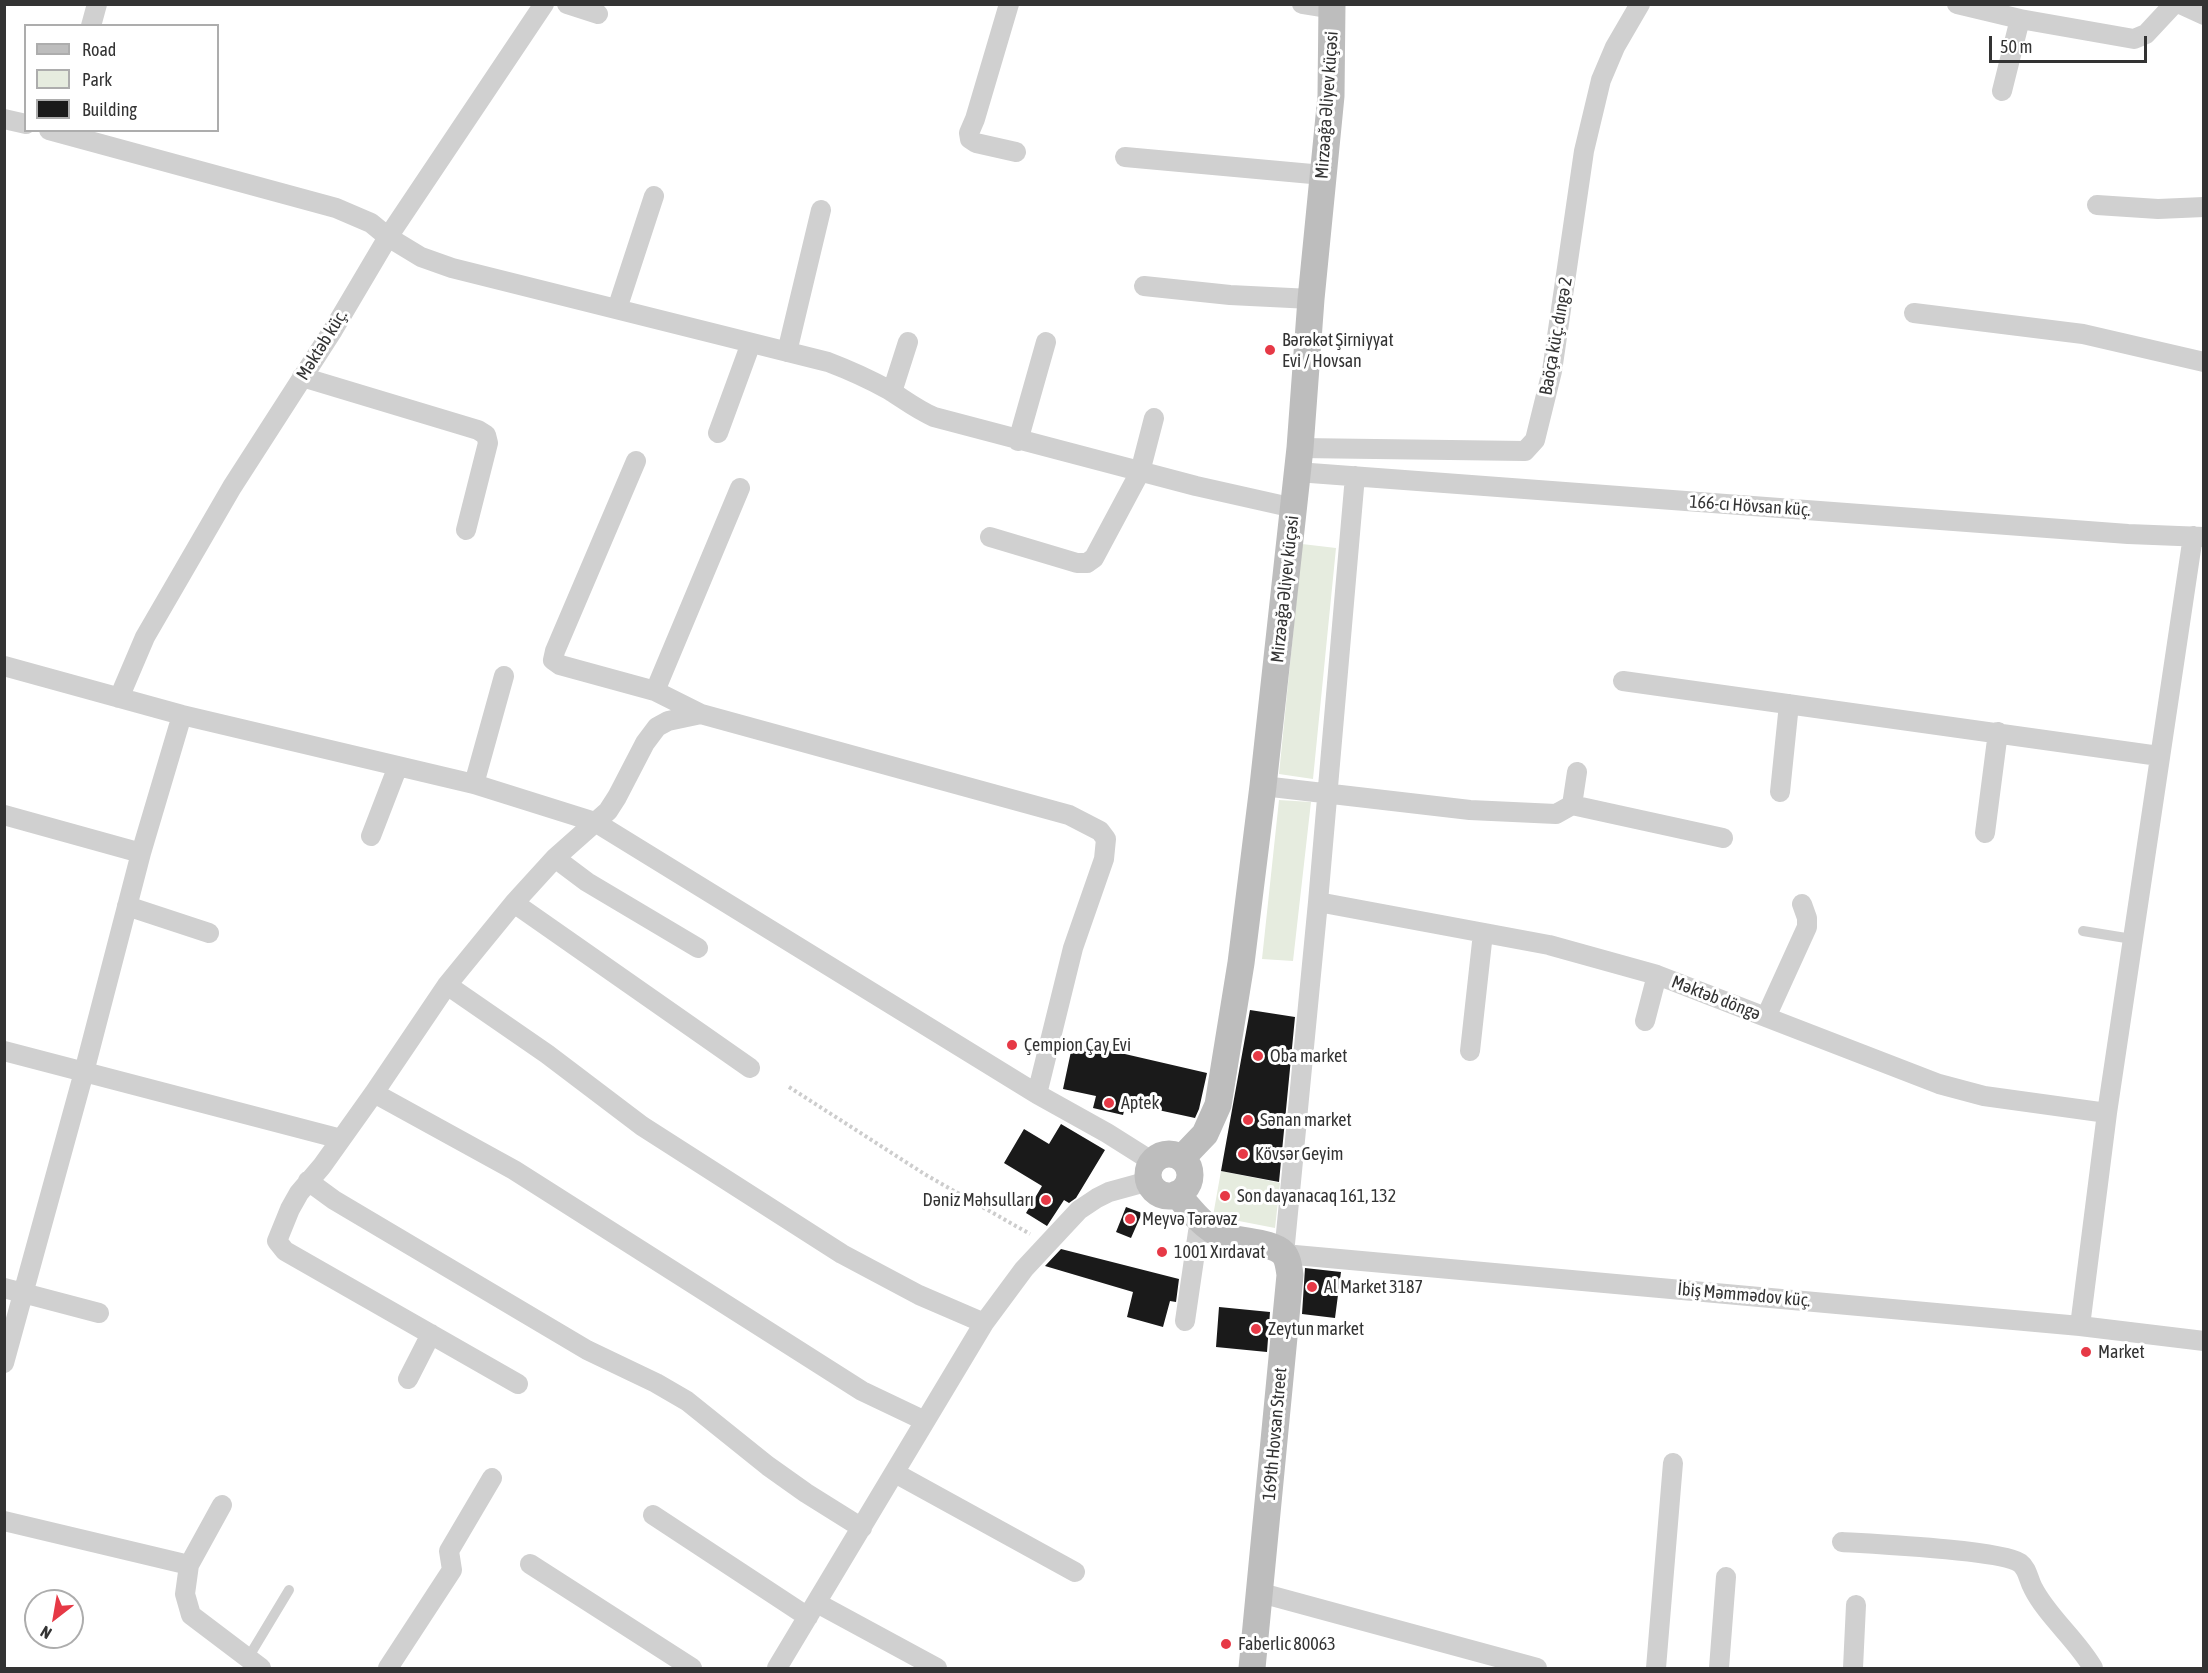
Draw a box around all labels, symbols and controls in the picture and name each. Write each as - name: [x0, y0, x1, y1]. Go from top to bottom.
- legend: [24, 24, 219, 132]
- scale bar: [1992, 24, 2150, 62]
- street label: Mirzəağa Əliyev küçəsi: [1311, 30, 1343, 180]
- text: 50 m: [2000, 36, 2032, 57]
- text: Road: [82, 39, 116, 60]
- text: Park: [82, 69, 112, 90]
- text: Building: [82, 99, 137, 120]
- street label: Baöça küç. dıngə 2: [1535, 275, 1577, 397]
- street label: Məktəb küç.: [292, 306, 352, 384]
- place label: Bərəkət Şirniyyat Evi / Hovsan: [1282, 329, 1394, 372]
- marker: Bərəkət Şirniyyat Evi / Hovsan: [1263, 343, 1277, 357]
- street label: 166-cı Hövsan küç.: [1689, 491, 1811, 521]
- street label: Mirzəağa Əliyev küçəsi: [1267, 514, 1303, 664]
- street label: Məktəb döngə: [1668, 971, 1764, 1025]
- place label: Çempion Çay Evi: [1024, 1034, 1131, 1056]
- marker: Çempion Çay Evi: [1005, 1038, 1019, 1052]
- place label: Oba market: [1270, 1045, 1347, 1067]
- marker: Oba market: [1251, 1049, 1265, 1063]
- place label: Aptek: [1121, 1092, 1159, 1114]
- marker: Aptek: [1102, 1096, 1116, 1110]
- place label: Sənan market: [1260, 1109, 1352, 1131]
- marker: Sənan market: [1241, 1113, 1255, 1127]
- place label: Kövsər Geyim: [1255, 1143, 1344, 1165]
- marker: Kövsər Geyim: [1236, 1147, 1250, 1161]
- place label: Son dayanacaq 161, 132: [1237, 1185, 1396, 1207]
- place label: Dəniz Məhsulları: [923, 1189, 1034, 1211]
- marker: Son dayanacaq 161, 132: [1218, 1189, 1232, 1203]
- marker: Dəniz Məhsulları: [1039, 1193, 1053, 1207]
- place label: Meyvə Tərəvəz: [1142, 1208, 1237, 1230]
- marker: Meyvə Tərəvəz: [1123, 1212, 1137, 1226]
- place label: 1001 Xırdavat: [1174, 1241, 1266, 1263]
- marker: 1001 Xırdavat: [1155, 1245, 1169, 1259]
- place label: Al Market 3187: [1324, 1276, 1423, 1298]
- street label: İbiş Məmmədov küç.: [1677, 1278, 1811, 1312]
- marker: Al Market 3187: [1305, 1280, 1319, 1294]
- place label: Zeytun market: [1268, 1318, 1364, 1340]
- marker: Zeytun market: [1249, 1322, 1263, 1336]
- place label: Market: [2098, 1341, 2145, 1363]
- marker: Market: [2079, 1345, 2093, 1359]
- street label: 169th Hovsan Street: [1258, 1367, 1292, 1501]
- north arrow: [24, 1589, 84, 1649]
- text: N: [37, 1623, 54, 1643]
- place label: Faberlic 80063: [1238, 1633, 1336, 1655]
- marker: Faberlic 80063: [1219, 1637, 1233, 1651]

